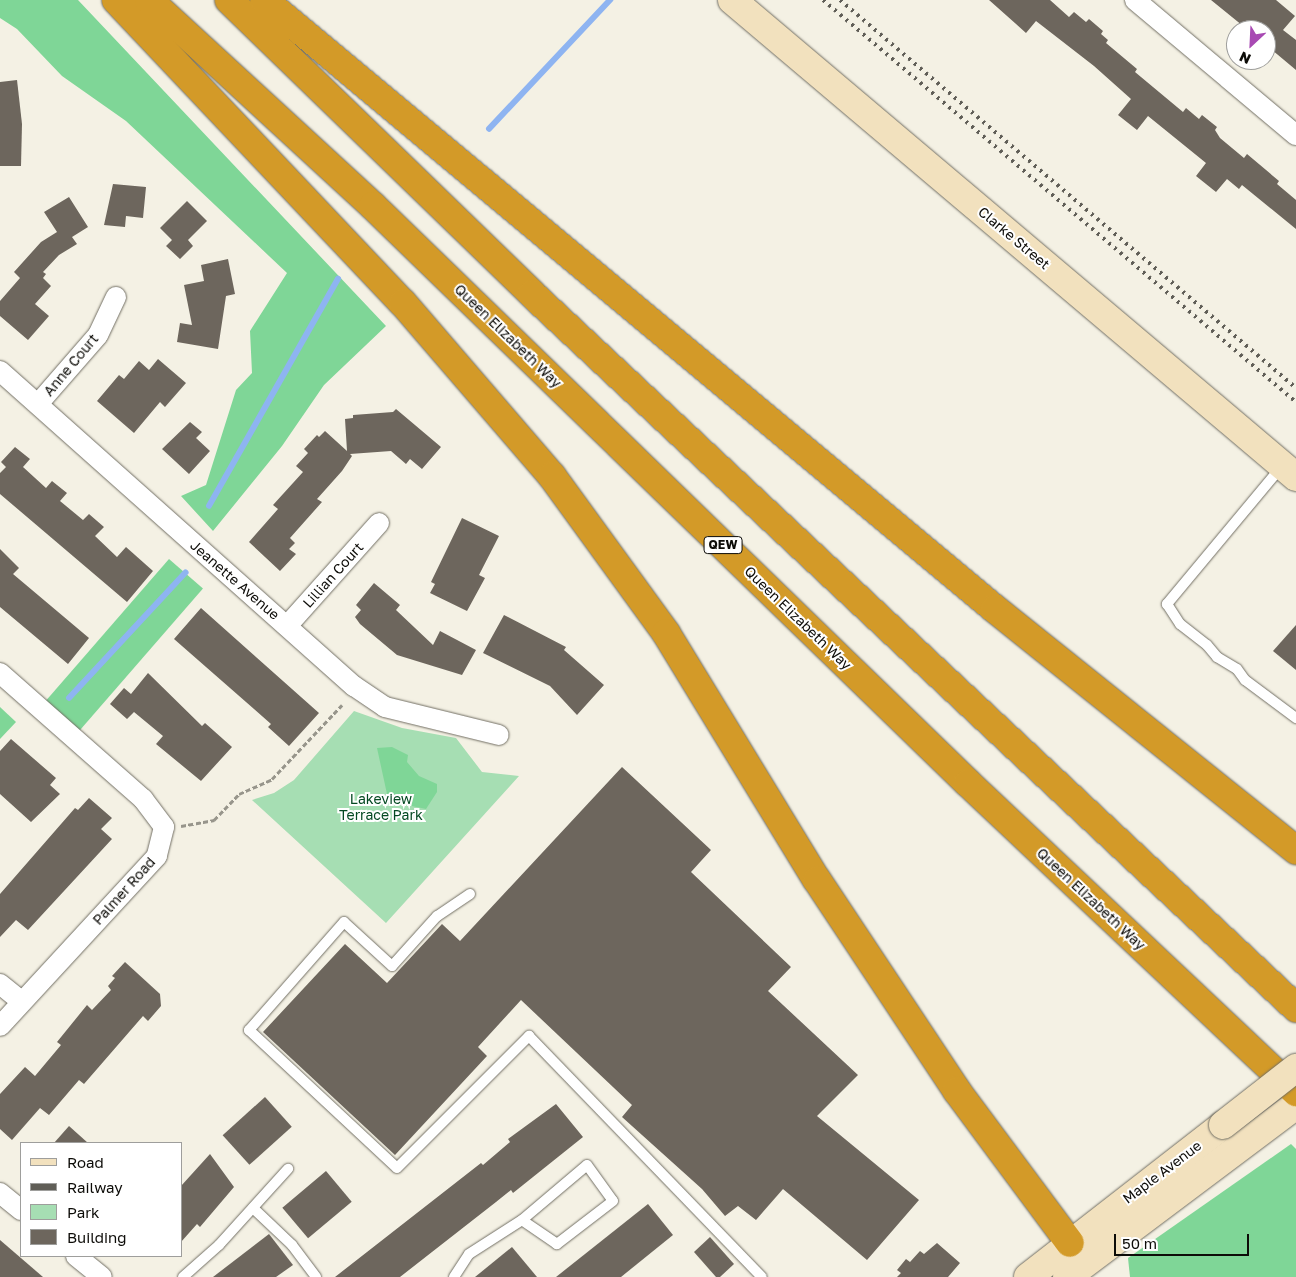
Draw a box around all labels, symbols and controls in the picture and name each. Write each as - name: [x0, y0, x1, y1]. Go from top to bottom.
- north arrow: [1226, 20, 1276, 70]
- text: N: [1236, 48, 1253, 68]
- street label: Clarke Street: [975, 203, 1053, 273]
- street label: Queen Elizabeth Way: [451, 281, 565, 391]
- street label: Anne Court: [40, 331, 102, 399]
- road number: QEW: [703, 536, 743, 554]
- street label: Jeanette Avenue: [187, 537, 283, 623]
- street label: Lillian Court: [299, 539, 367, 611]
- street label: Queen Elizabeth Way: [741, 563, 855, 673]
- park label: Lakeview Terrace Park: [339, 791, 423, 824]
- street label: Queen Elizabeth Way: [1033, 845, 1149, 953]
- street label: Palmer Road: [89, 854, 159, 928]
- street label: Maple Avenue: [1119, 1137, 1205, 1207]
- legend: [20, 1142, 182, 1257]
- text: Road: [67, 1153, 104, 1171]
- text: Railway: [67, 1178, 123, 1196]
- text: Park: [67, 1203, 99, 1221]
- scale bar: [1116, 1224, 1251, 1256]
- text: Building: [67, 1228, 127, 1246]
- text: 50 m: [1122, 1234, 1157, 1252]

